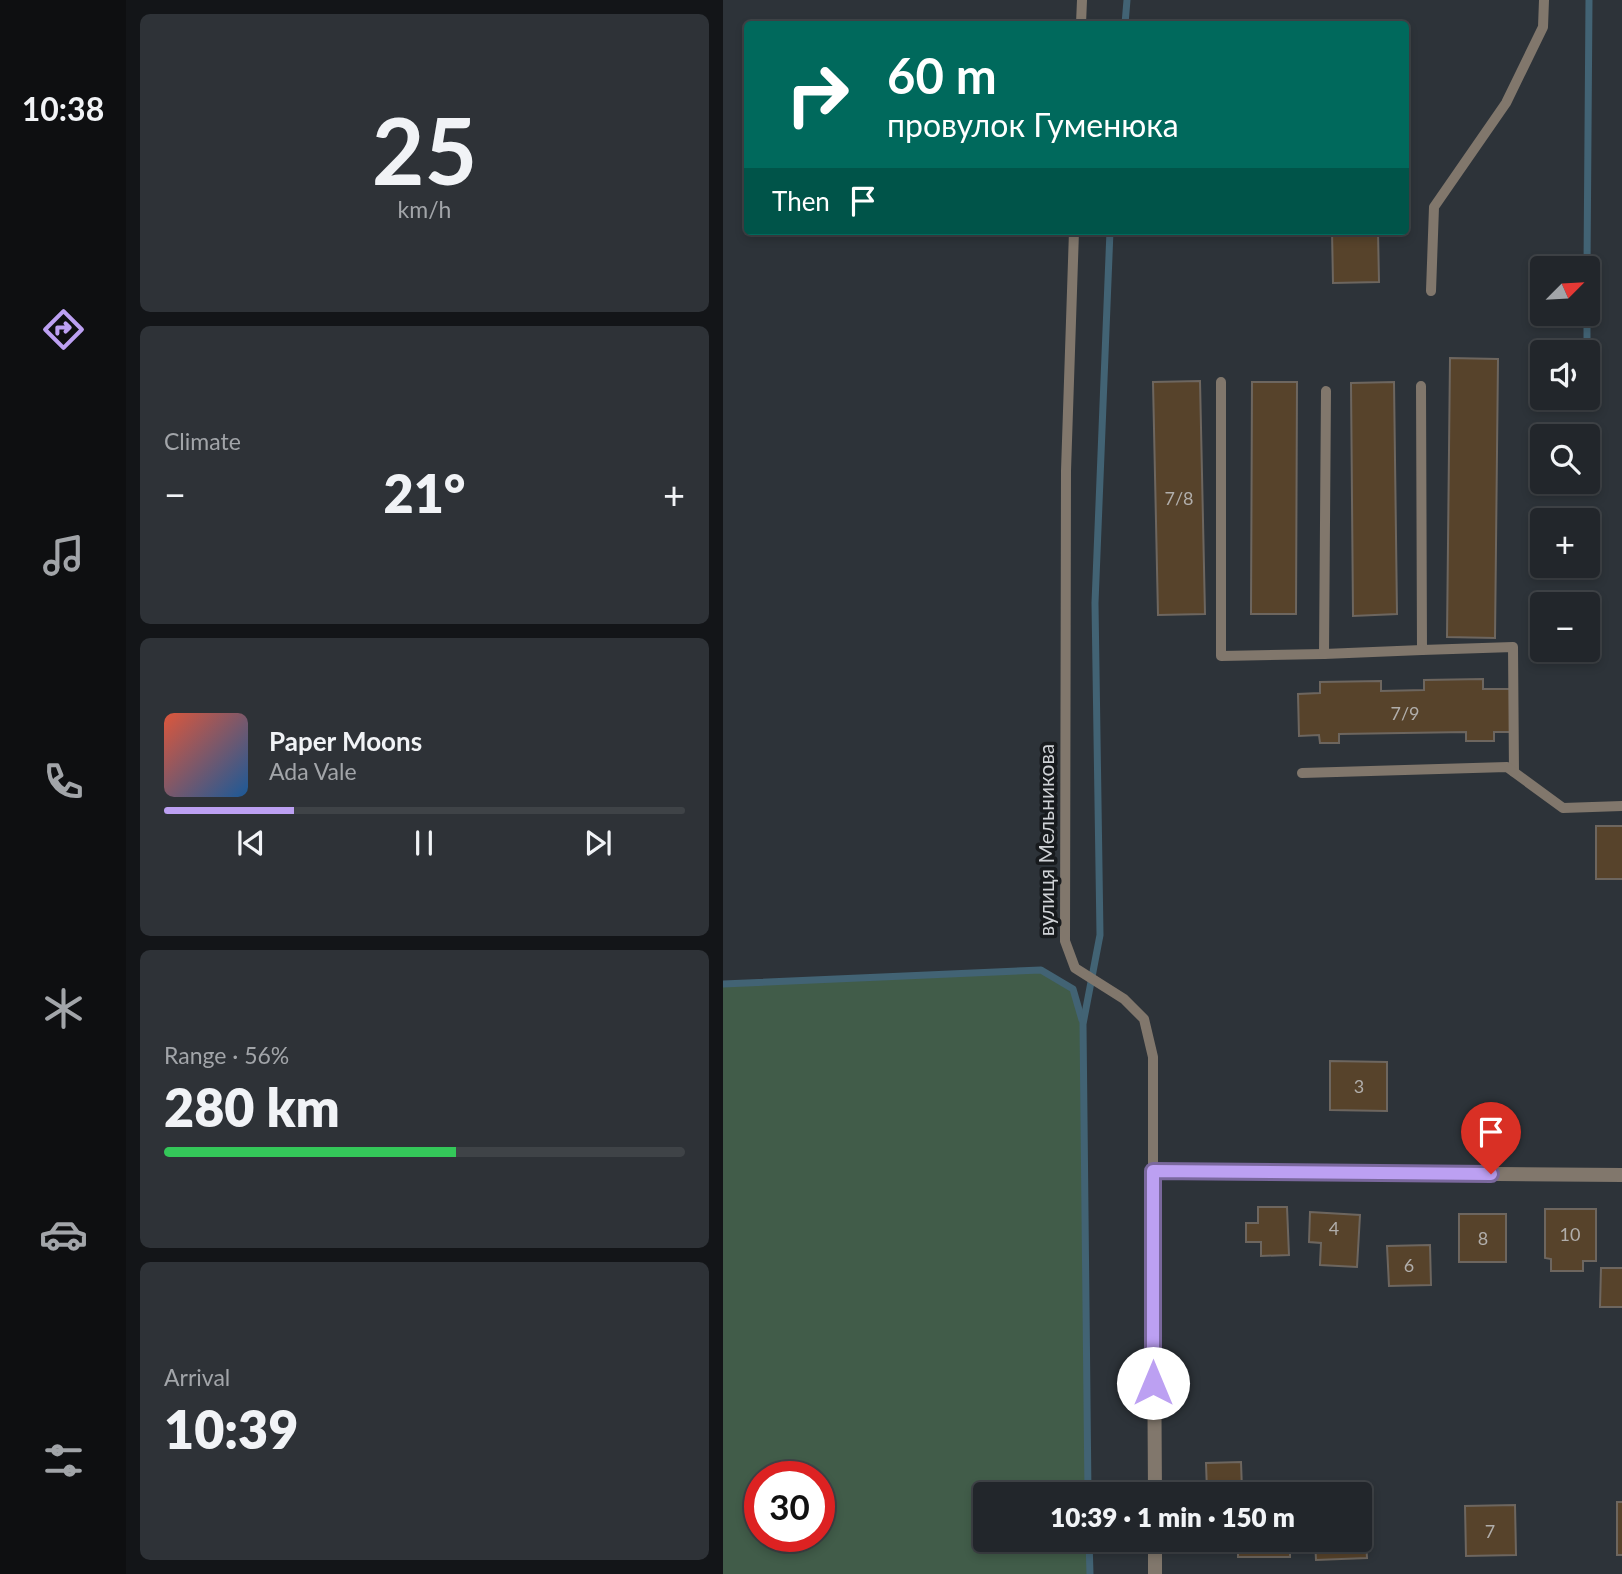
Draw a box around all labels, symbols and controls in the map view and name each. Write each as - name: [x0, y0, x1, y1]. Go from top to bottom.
- text: 60 m: [887, 46, 997, 104]
- icon: right: [772, 49, 863, 140]
- text: 10:38: [22, 89, 104, 128]
- text: 25: [372, 95, 477, 204]
- text: провулок Гуменюка: [887, 105, 1179, 144]
- icon: arrive: [844, 182, 882, 220]
- text: Then: [772, 185, 830, 217]
- text: km/h: [398, 195, 451, 223]
- north arrow: [1530, 256, 1600, 326]
- map controls: [1530, 256, 1600, 662]
- icon: directions: [39, 305, 88, 354]
- button: sound: [1530, 340, 1600, 410]
- button: search: [1530, 424, 1600, 494]
- text: Climate: [164, 427, 241, 455]
- text: 21°: [384, 462, 465, 524]
- text: −: [164, 471, 186, 517]
- text: +: [663, 471, 685, 517]
- house number: 7/8: [1164, 487, 1194, 509]
- button: +: [1530, 508, 1600, 578]
- icon: music: [39, 531, 88, 580]
- button: −: [1530, 592, 1600, 662]
- house number: 7/9: [1390, 702, 1420, 724]
- text: Paper Moons: [269, 725, 422, 757]
- street label: вулиця Мельникова: [1033, 744, 1058, 936]
- icon: phone: [39, 757, 88, 806]
- text: Ada Vale: [269, 757, 357, 785]
- icon: previous: [232, 824, 270, 862]
- icon: pause: [405, 824, 443, 862]
- icon: next: [579, 824, 617, 862]
- icon: climate: [39, 984, 88, 1033]
- text: Range · 56%: [164, 1041, 289, 1069]
- house number: 3: [1354, 1075, 1364, 1097]
- text: 280 km: [164, 1076, 340, 1138]
- pin: [1461, 1102, 1521, 1174]
- icon: arrive: [1472, 1113, 1510, 1151]
- icon: car: [39, 1210, 88, 1259]
- house number: 4: [1329, 1217, 1339, 1239]
- house number: 10: [1560, 1223, 1580, 1245]
- house number: 8: [1478, 1227, 1488, 1249]
- house number: 6: [1404, 1254, 1414, 1276]
- position arrow: [1116, 1346, 1190, 1420]
- text: Arrival: [164, 1363, 230, 1391]
- text: 10:39: [164, 1398, 298, 1460]
- icon: filters: [39, 1436, 88, 1485]
- speed limit sign: 30: [744, 1461, 835, 1552]
- text: 10:39 · 1 min · 150 m: [1050, 1501, 1295, 1533]
- house number: 7: [1485, 1520, 1495, 1542]

